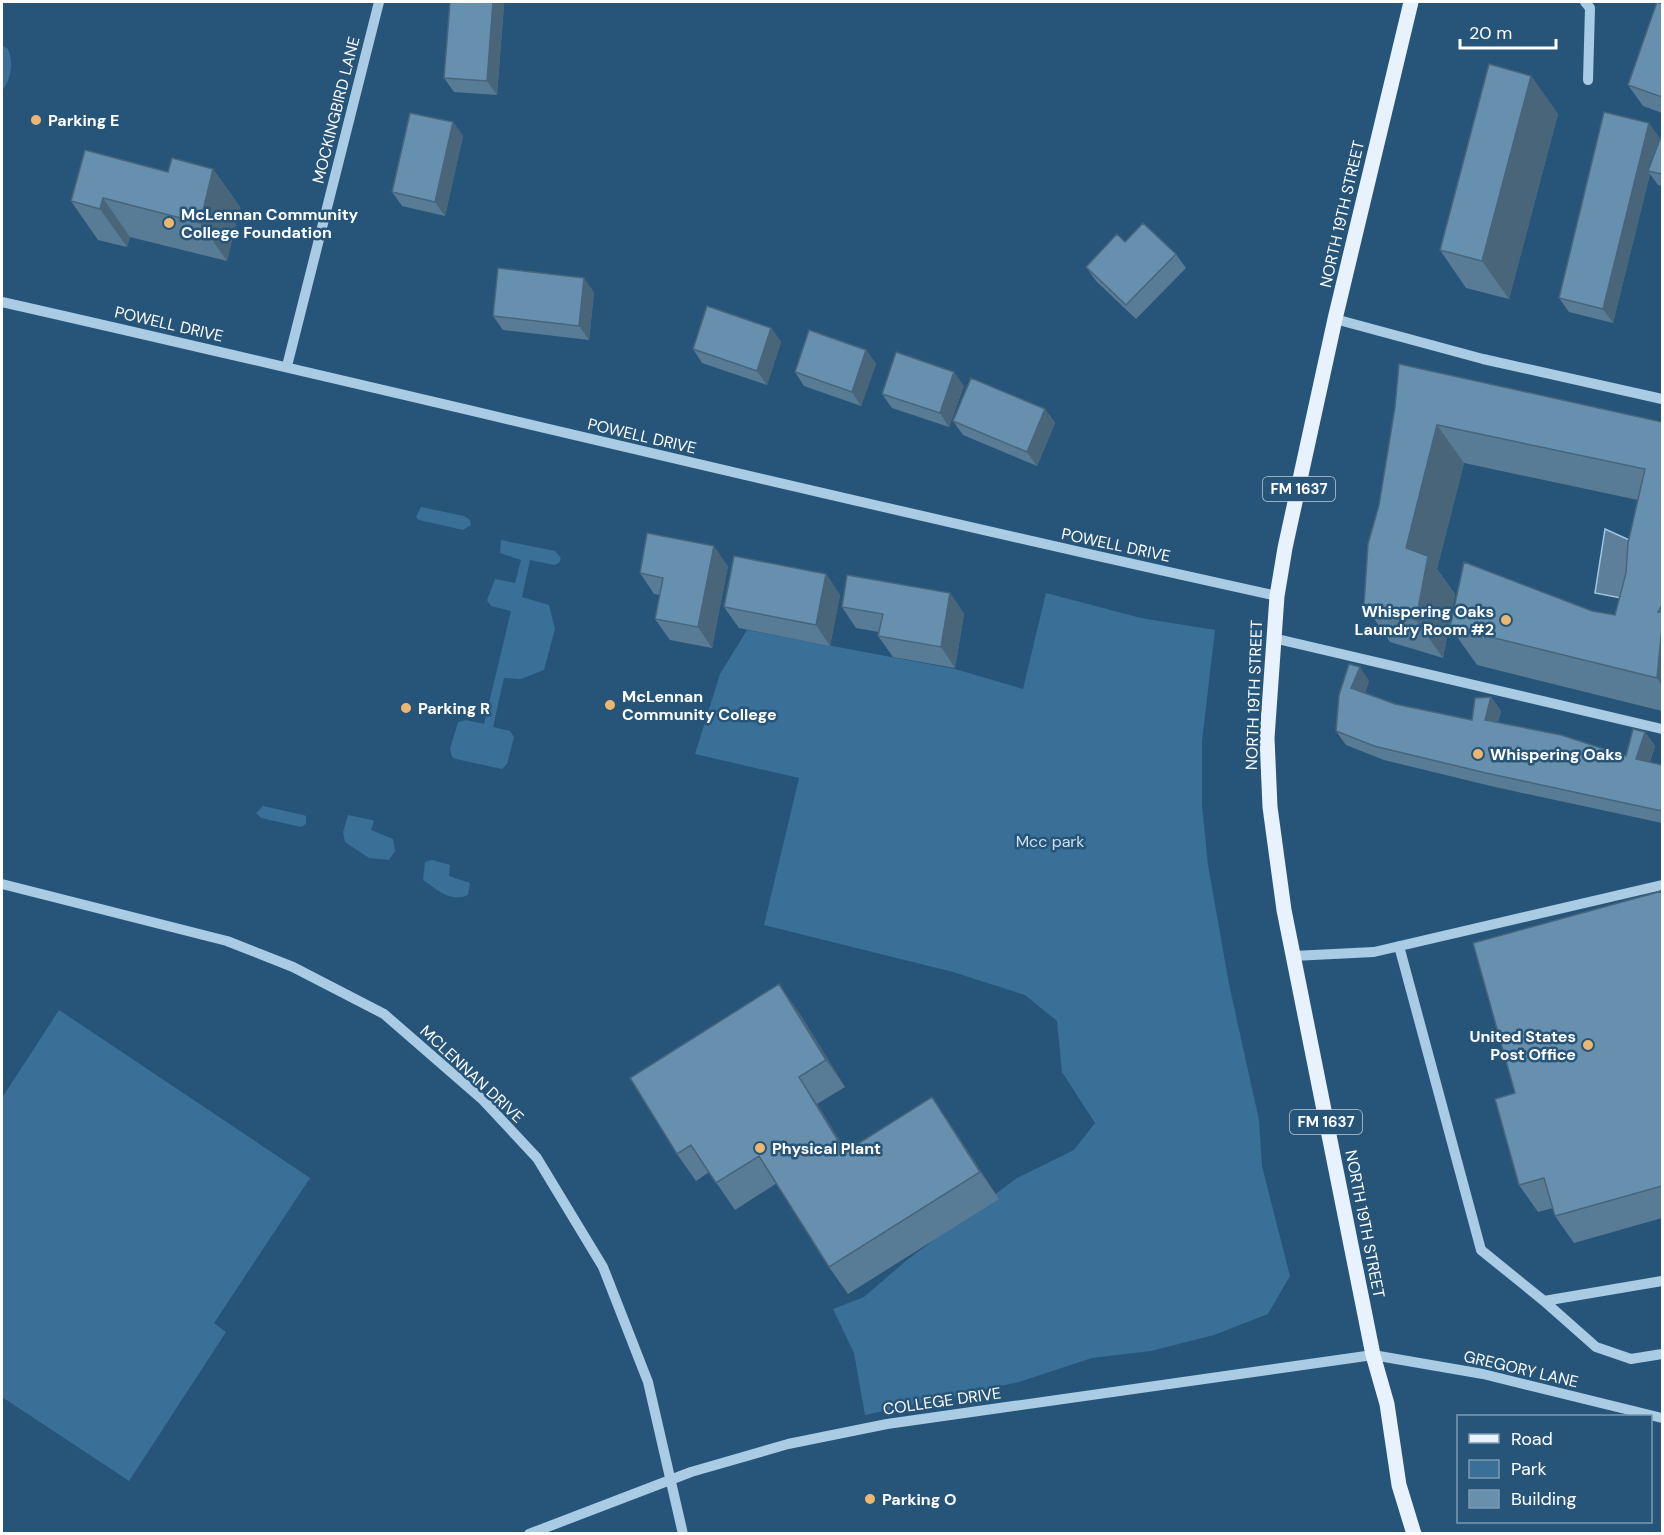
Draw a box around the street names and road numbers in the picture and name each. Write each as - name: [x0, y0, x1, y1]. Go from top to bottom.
- street label: MOCKINGBIRD LANE: [308, 34, 364, 186]
- street label: NORTH 19TH STREET: [1315, 138, 1369, 290]
- street label: POWELL DRIVE: [113, 301, 225, 347]
- street label: POWELL DRIVE: [586, 413, 698, 459]
- road number: FM 1637: [1263, 477, 1335, 501]
- street label: POWELL DRIVE: [1060, 523, 1172, 567]
- street label: NORTH 19TH STREET: [1241, 620, 1267, 770]
- street label: MCLENNAN DRIVE: [416, 1020, 528, 1128]
- road number: FM 1637: [1290, 1110, 1362, 1134]
- street label: NORTH 19TH STREET: [1340, 1148, 1390, 1300]
- street label: GREGORY LANE: [1462, 1346, 1580, 1392]
- street label: COLLEGE DRIVE: [882, 1382, 1002, 1420]

